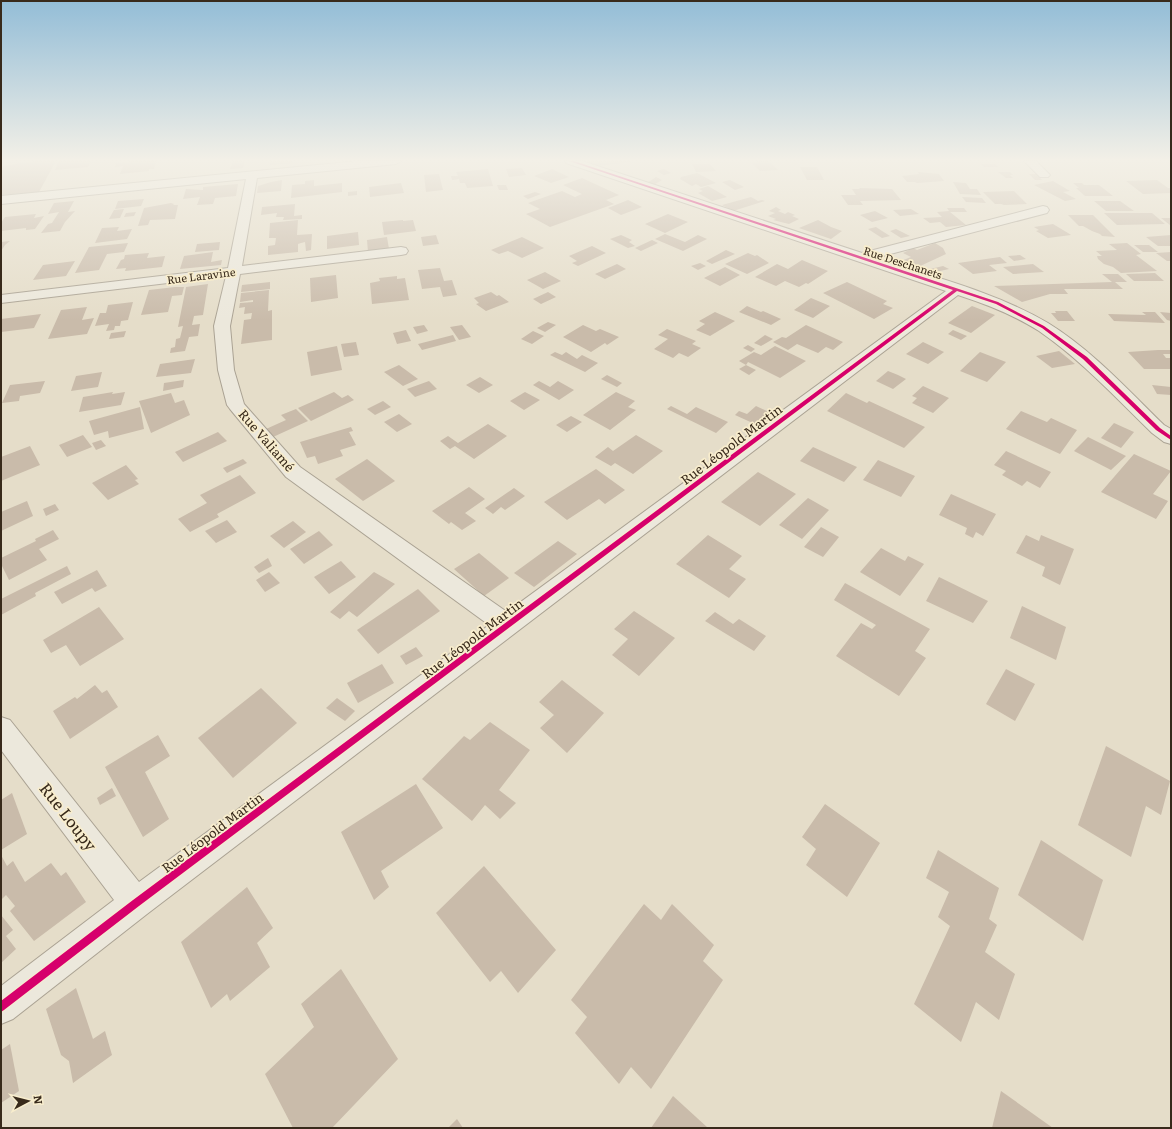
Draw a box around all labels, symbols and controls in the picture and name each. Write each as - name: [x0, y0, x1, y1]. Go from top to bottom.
- street label: Rue Deschanets: [862, 242, 944, 282]
- street label: Rue Laravine: [166, 263, 236, 287]
- street label: Rue Léopold Martin: [676, 399, 786, 489]
- street label: Rue Valiamé: [235, 405, 300, 475]
- street label: Rue Léopold Martin: [417, 593, 527, 683]
- street label: Rue Loupy: [35, 777, 104, 856]
- street label: Rue Léopold Martin: [157, 787, 267, 877]
- north arrow: [8, 1081, 48, 1121]
- text: N: [30, 1094, 47, 1105]

